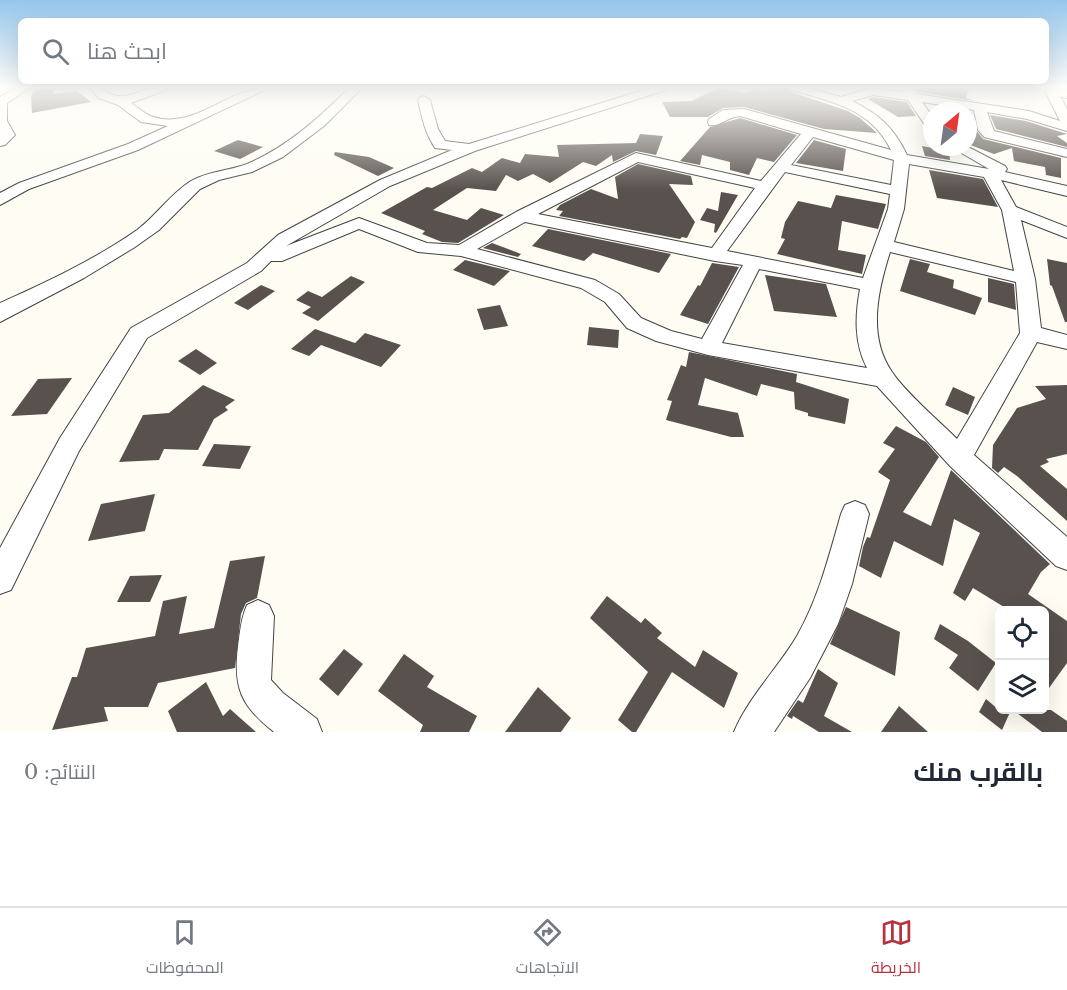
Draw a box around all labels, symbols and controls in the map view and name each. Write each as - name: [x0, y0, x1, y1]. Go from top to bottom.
- search box: [18, 18, 1049, 84]
- icon: search: [39, 35, 72, 68]
- text: ابحث هنا: [87, 38, 167, 65]
- north arrow: [923, 102, 977, 156]
- map controls: [995, 606, 1049, 714]
- button: locate: [995, 606, 1049, 660]
- button: layers: [995, 660, 1049, 714]
- text: بالقرب منك: [913, 756, 1043, 788]
- text: النتائج: 0: [24, 760, 96, 784]
- tab: المحفوظات: [146, 916, 224, 982]
- tab: الاتجاهات: [516, 916, 579, 982]
- tab: الخريطة: [871, 916, 921, 982]

